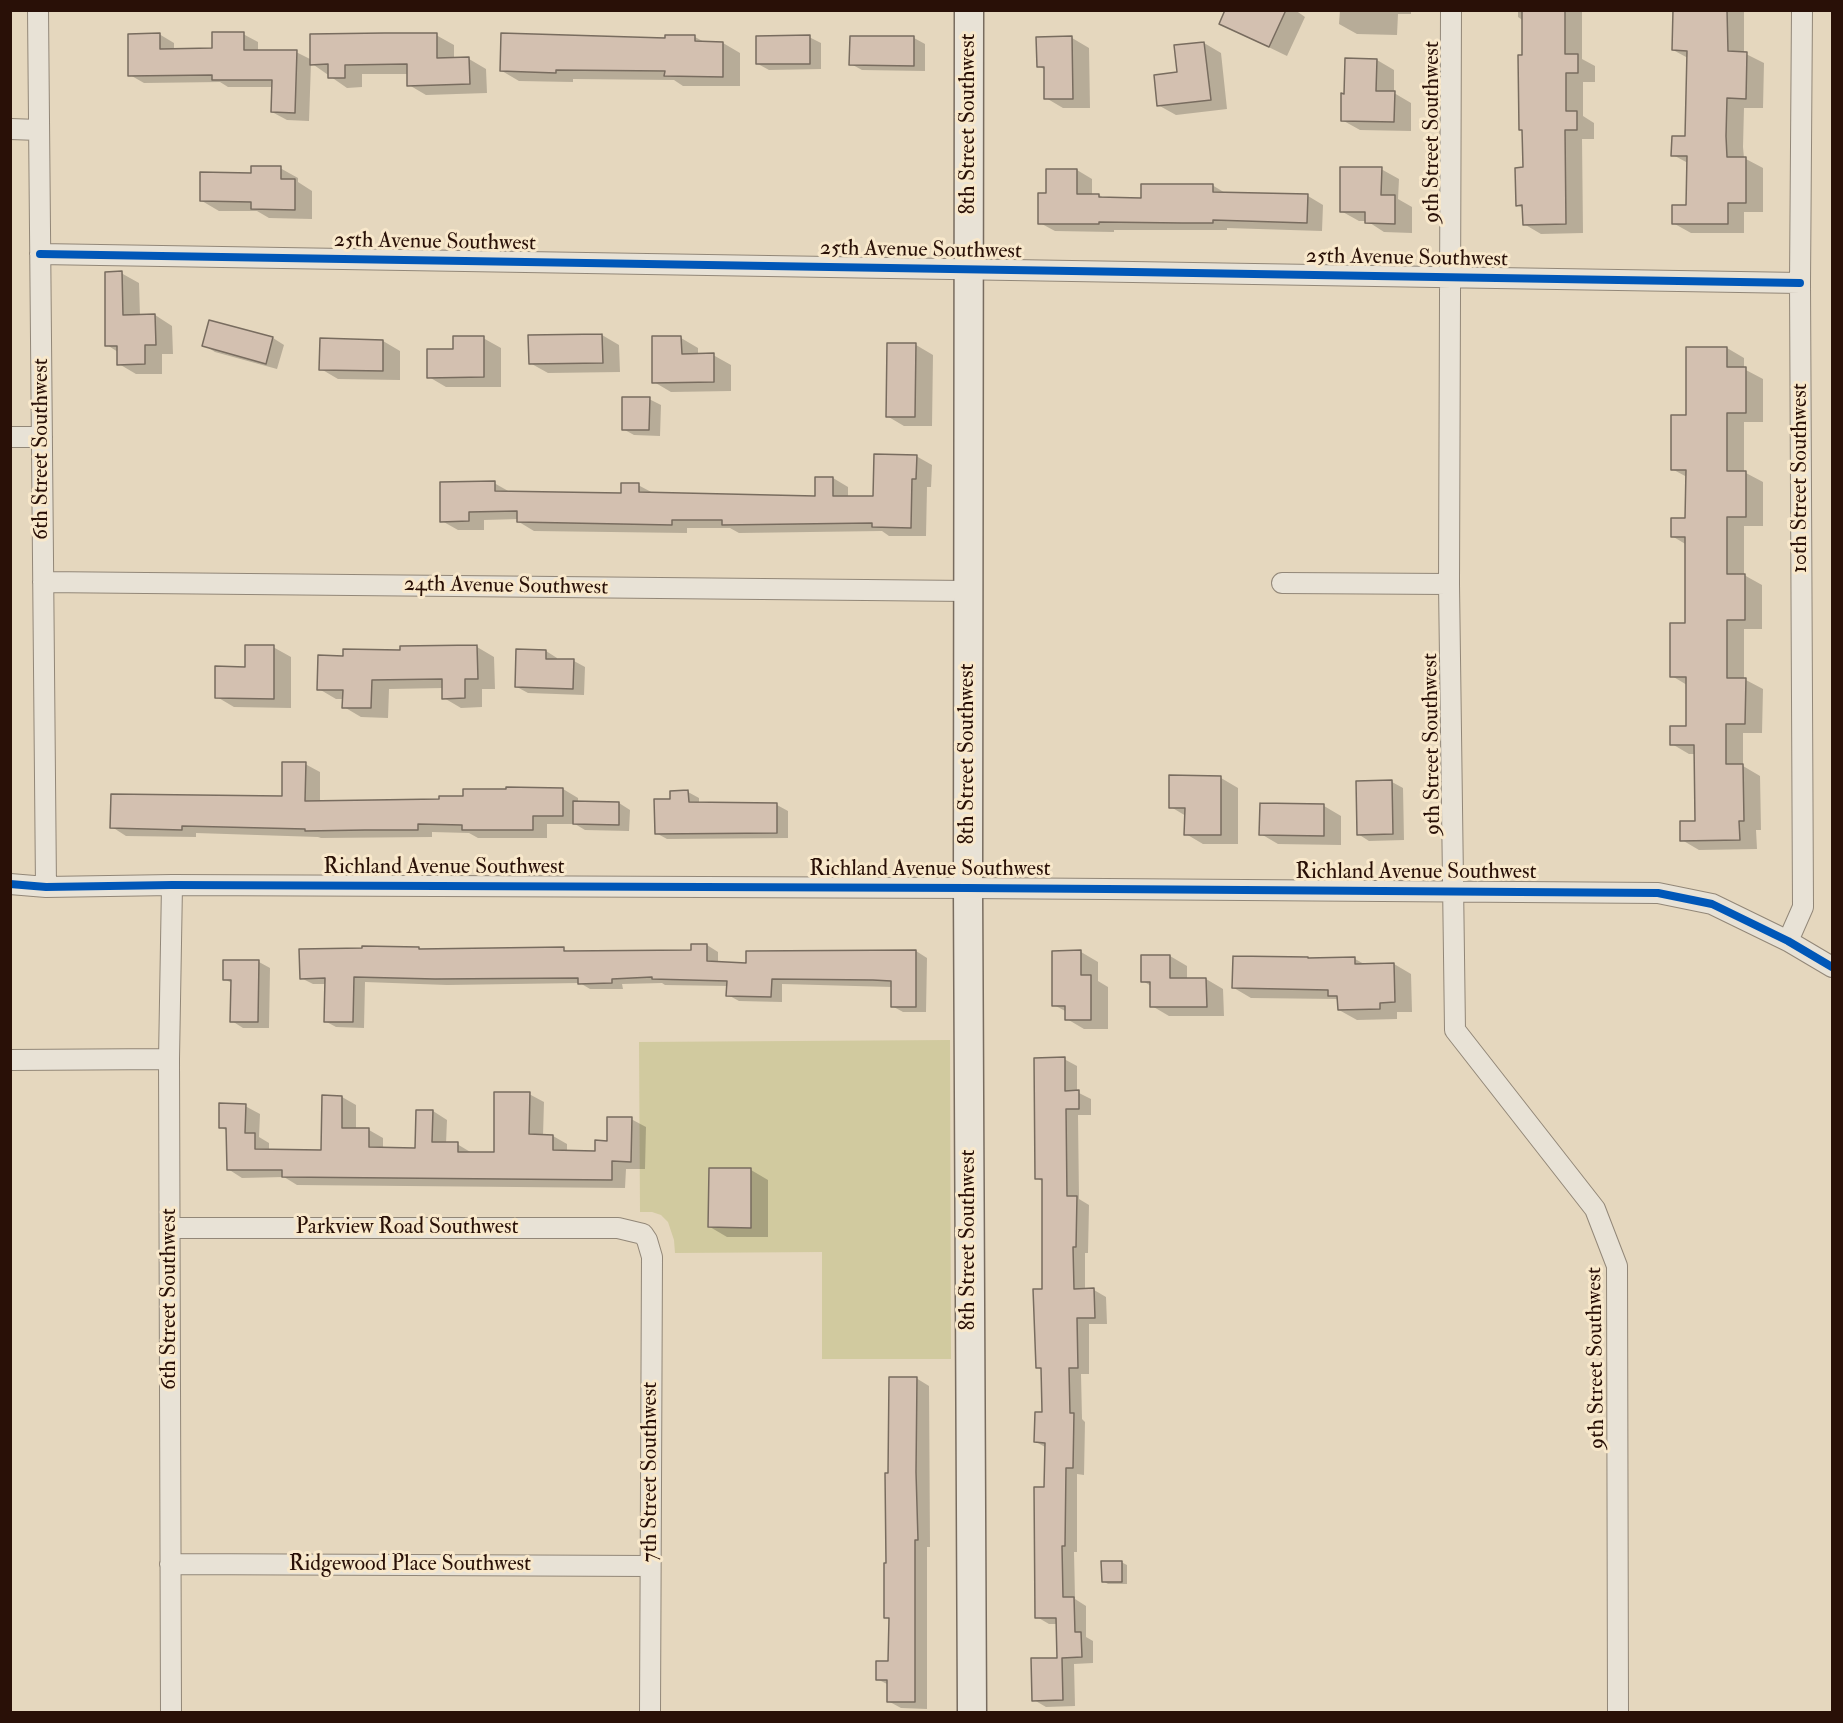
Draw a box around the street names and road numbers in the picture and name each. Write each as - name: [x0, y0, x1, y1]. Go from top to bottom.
- street label: 8th Street Southwest: [956, 33, 982, 215]
- street label: 9th Street Southwest: [1420, 41, 1446, 223]
- street label: 25th Avenue Southwest: [334, 228, 536, 258]
- street label: 25th Avenue Southwest: [820, 236, 1022, 266]
- street label: 25th Avenue Southwest: [1306, 244, 1508, 274]
- street label: 6th Street Southwest: [29, 358, 55, 540]
- street label: 10th Street Southwest: [1788, 383, 1814, 573]
- street label: 24th Avenue Southwest: [404, 572, 608, 602]
- street label: 9th Street Southwest: [1418, 653, 1448, 835]
- street label: 8th Street Southwest: [955, 663, 981, 845]
- street label: Richland Avenue Southwest: [323, 855, 565, 881]
- street label: Richland Avenue Southwest: [809, 857, 1051, 883]
- street label: Richland Avenue Southwest: [1295, 860, 1537, 886]
- street label: 8th Street Southwest: [956, 1149, 982, 1331]
- street label: 6th Street Southwest: [157, 1208, 183, 1390]
- street label: Parkview Road Southwest: [295, 1215, 519, 1241]
- street label: 9th Street Southwest: [1582, 1267, 1612, 1449]
- street label: 7th Street Southwest: [638, 1382, 664, 1562]
- street label: Ridgewood Place Southwest: [289, 1552, 531, 1578]

